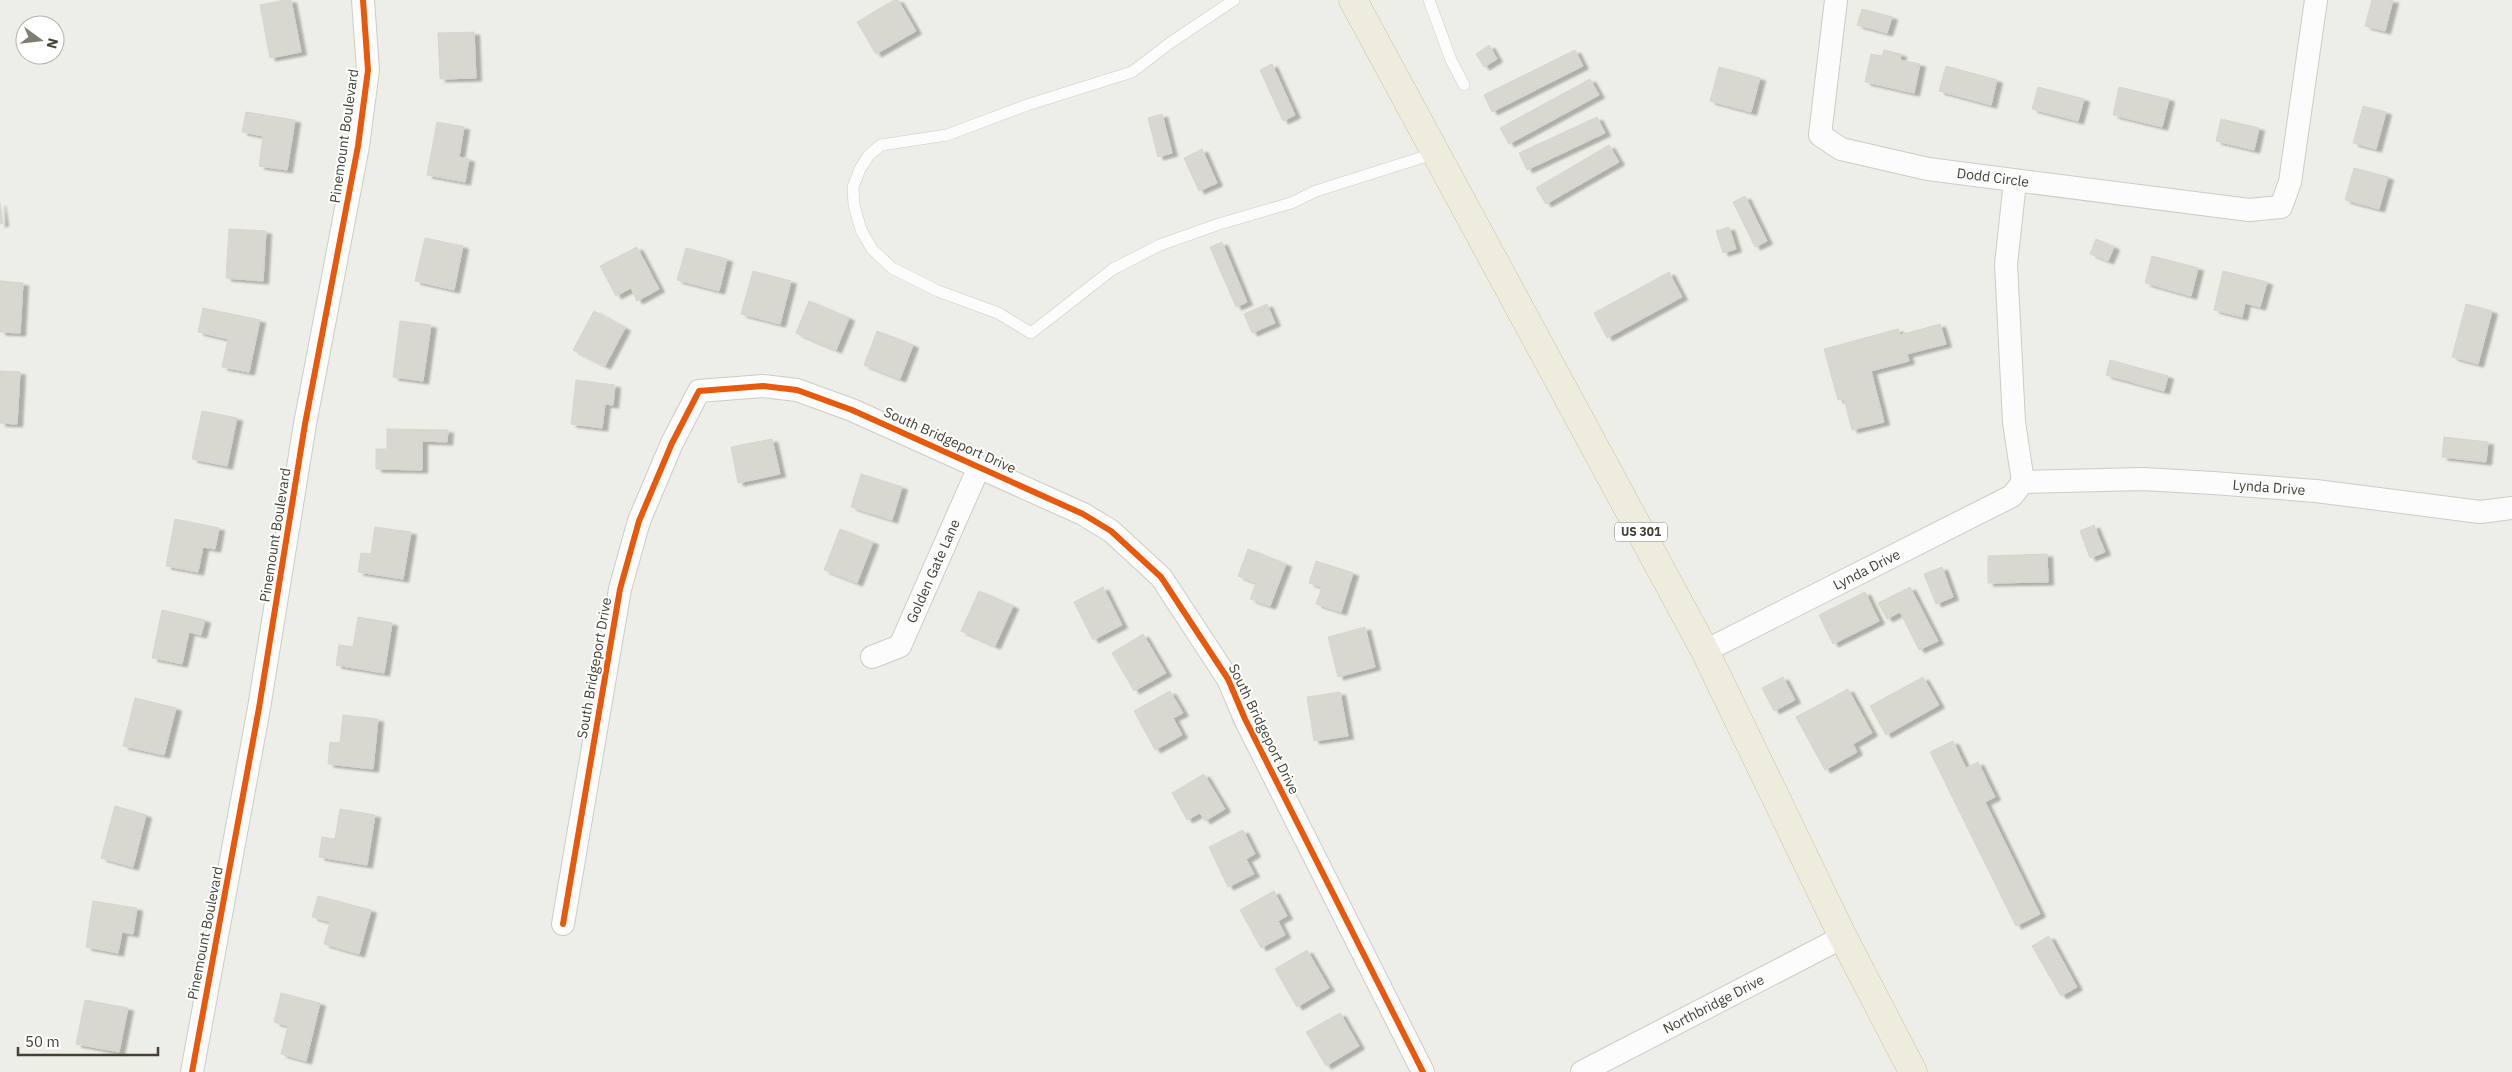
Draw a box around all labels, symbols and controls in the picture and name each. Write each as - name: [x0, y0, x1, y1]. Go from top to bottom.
- north arrow: [15, 15, 65, 65]
- text: N: [43, 36, 63, 51]
- street label: Pinemount Boulevard: [326, 68, 362, 204]
- street label: Dodd Circle: [1956, 164, 2030, 191]
- street label: South Bridgeport Drive: [881, 403, 1019, 477]
- street label: Pinemount Boulevard: [256, 467, 294, 603]
- street label: Lynda Drive: [2232, 476, 2306, 499]
- street label: Golden Gate Lane: [902, 516, 964, 626]
- road number: US 301: [1615, 522, 1667, 542]
- street label: Lynda Drive: [1830, 545, 1903, 594]
- street label: South Bridgeport Drive: [573, 596, 615, 740]
- street label: South Bridgeport Drive: [1225, 661, 1304, 797]
- street label: Pinemount Boulevard: [183, 865, 227, 1001]
- street label: Northbridge Drive: [1660, 970, 1767, 1038]
- scale bar: [18, 1024, 158, 1056]
- text: 50 m: [25, 1032, 60, 1051]

